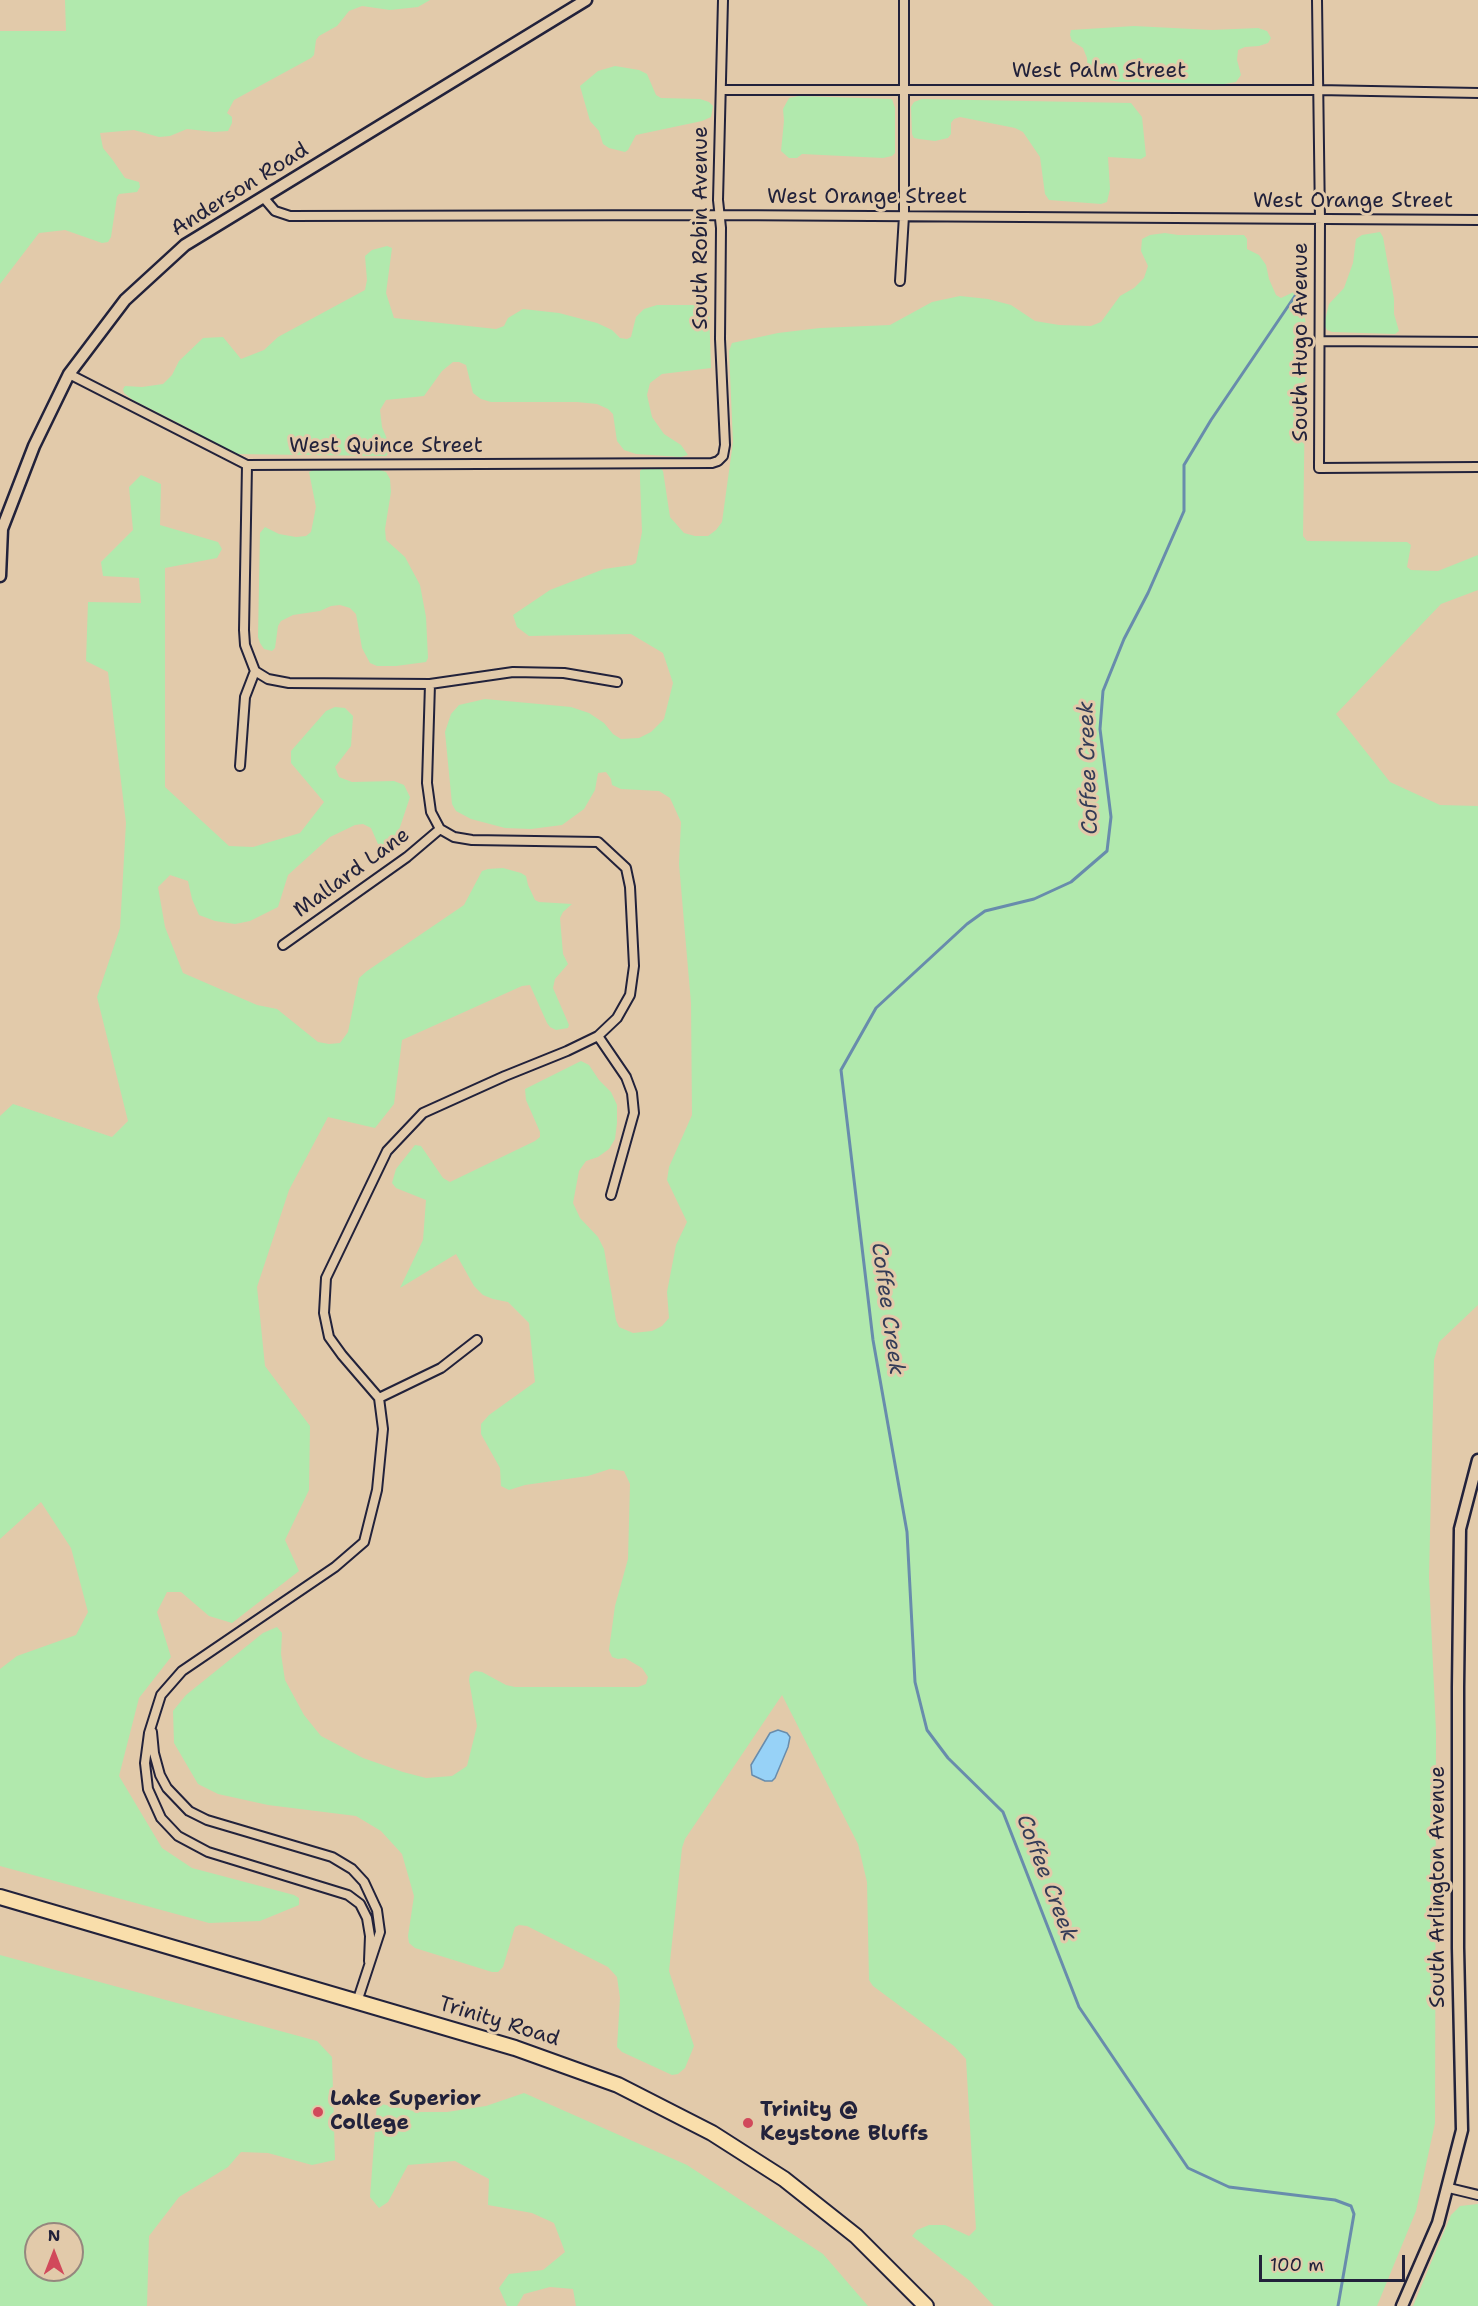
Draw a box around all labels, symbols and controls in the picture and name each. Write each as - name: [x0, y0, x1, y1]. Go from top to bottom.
- street label: West Palm Street: [1012, 59, 1186, 85]
- street label: South Robin Avenue: [689, 126, 715, 330]
- street label: Anderson Road: [167, 138, 313, 242]
- street label: West Orange Street: [767, 185, 967, 211]
- street label: West Orange Street: [1253, 189, 1453, 215]
- street label: South Hugo Avenue: [1289, 242, 1315, 442]
- street label: West Quince Street: [289, 434, 483, 460]
- water label: Coffee Creek: [1073, 701, 1105, 835]
- street label: Mallard Lane: [289, 823, 415, 923]
- water label: Coffee Creek: [865, 1241, 909, 1377]
- street label: South Arlington Avenue: [1426, 1766, 1452, 2008]
- water label: Coffee Creek: [1010, 1811, 1082, 1945]
- street label: Trinity Road: [436, 1992, 562, 2052]
- place label: Lake Superior College: [330, 2087, 481, 2137]
- place label: Trinity @ Keystone Bluffs: [760, 2098, 928, 2148]
- marker: Lake Superior College: [311, 2105, 325, 2119]
- marker: Trinity @ Keystone Bluffs: [741, 2116, 755, 2130]
- north arrow: [24, 2222, 84, 2282]
- text: N: [48, 2225, 60, 2246]
- scale bar: [1262, 2243, 1408, 2281]
- text: 100 m: [1270, 2253, 1324, 2277]

